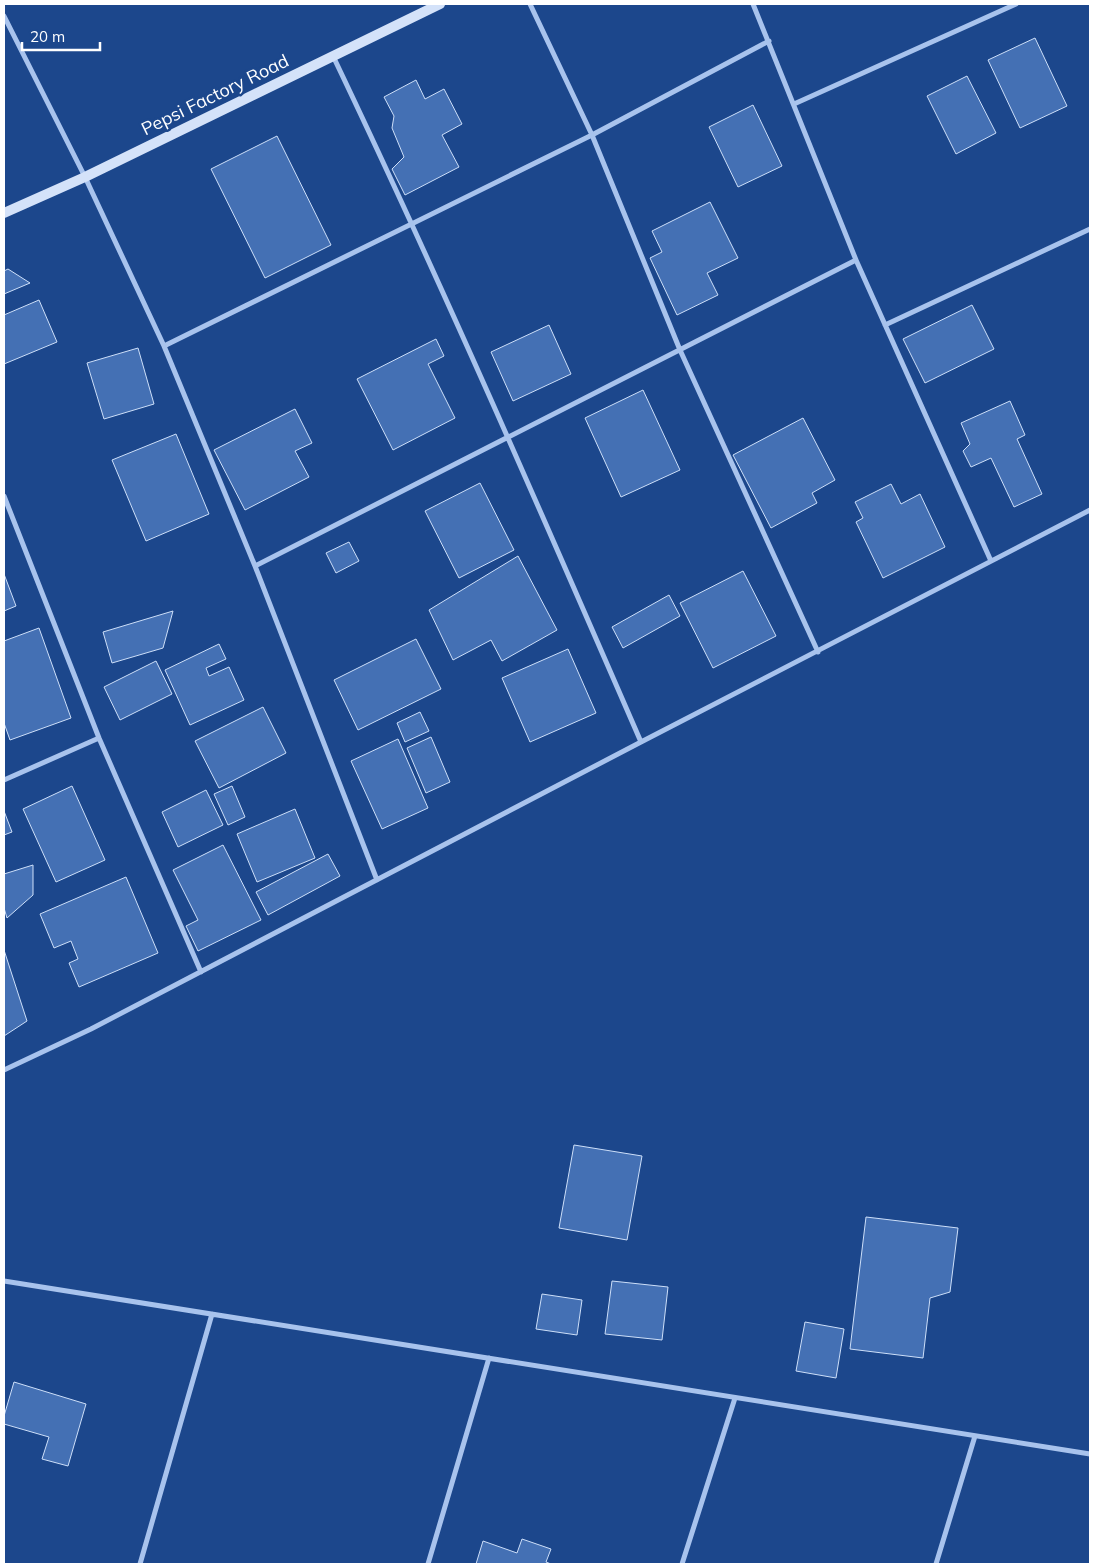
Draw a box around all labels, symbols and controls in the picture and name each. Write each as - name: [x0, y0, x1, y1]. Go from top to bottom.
- scale bar: [22, 20, 100, 52]
- text: 20 m: [30, 27, 65, 46]
- street label: Pepsi Factory Road: [137, 49, 292, 140]

